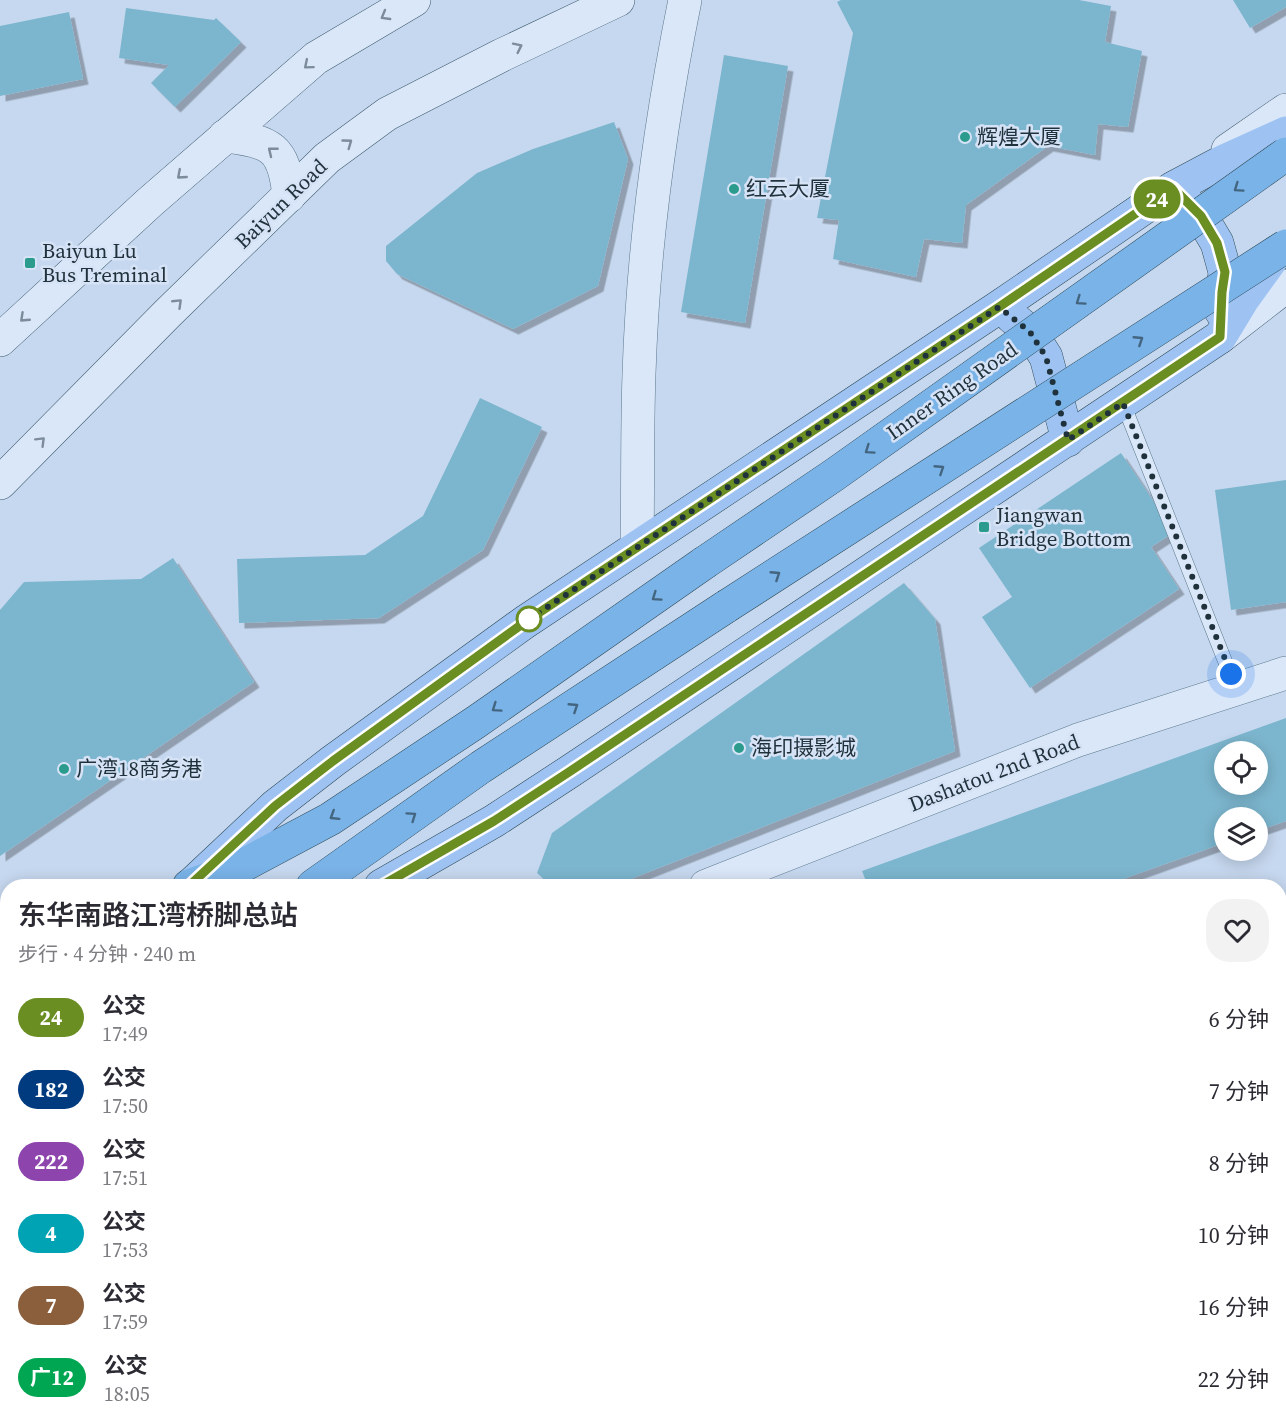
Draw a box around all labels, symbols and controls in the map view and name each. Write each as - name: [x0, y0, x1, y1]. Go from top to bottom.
- one-way arrow: [381, 9, 391, 20]
- one-way arrow: [511, 43, 522, 55]
- one-way arrow: [304, 58, 315, 69]
- place label: 辉煌大厦: [977, 122, 1061, 151]
- marker: 辉煌大厦: [958, 130, 972, 144]
- one-way arrow: [342, 139, 353, 150]
- one-way arrow: [268, 147, 279, 158]
- street label: Baiyun Road: [228, 152, 333, 255]
- one-way arrow: [177, 167, 188, 178]
- place label: 红云大厦: [746, 174, 830, 203]
- line badge: 24: [1130, 180, 1184, 218]
- one-way arrow: [1234, 181, 1245, 192]
- marker: 红云大厦: [727, 182, 741, 196]
- text: 24: [1146, 185, 1168, 214]
- place label: Baiyun Lu Bus Treminal: [42, 236, 167, 289]
- marker: Baiyun Lu Bus Treminal: [23, 256, 37, 270]
- one-way arrow: [1075, 294, 1086, 305]
- one-way arrow: [171, 299, 182, 310]
- one-way arrow: [21, 310, 32, 321]
- street label: Inner Ring Road: [880, 335, 1023, 447]
- one-way arrow: [1132, 336, 1143, 347]
- one-way arrow: [33, 437, 44, 448]
- one-way arrow: [864, 443, 875, 454]
- one-way arrow: [934, 465, 944, 477]
- place label: Jiangwan Bridge Bottom: [995, 500, 1131, 553]
- marker: Jiangwan Bridge Bottom: [977, 520, 991, 534]
- one-way arrow: [770, 570, 780, 582]
- one-way arrow: [652, 590, 663, 601]
- unlabelled marker: [516, 606, 542, 632]
- your location: [1216, 659, 1246, 689]
- one-way arrow: [492, 701, 503, 712]
- one-way arrow: [567, 703, 578, 714]
- street label: Dashatou 2nd Road: [904, 727, 1083, 818]
- place label: 海印摄影城: [751, 733, 856, 762]
- marker: 海印摄影城: [732, 741, 746, 755]
- map controls: [1214, 741, 1268, 861]
- button: locate: [1214, 741, 1268, 795]
- place label: 广湾18商务港: [76, 754, 202, 783]
- marker: 广湾18商务港: [57, 762, 71, 776]
- button: layers: [1214, 807, 1268, 861]
- one-way arrow: [330, 809, 340, 821]
- one-way arrow: [405, 812, 416, 823]
- text: 东华南路江湾桥脚总站: [18, 896, 298, 934]
- button: heart: [1206, 899, 1269, 962]
- text: 步行 · 4 分钟 · 240 m: [18, 940, 196, 968]
- text: 公交: [102, 990, 146, 1020]
- text: 24: [40, 1003, 62, 1032]
- text: 6 分钟: [1209, 1004, 1269, 1034]
- text: 17:49: [102, 1020, 148, 1048]
- text: 公交: [102, 1062, 146, 1092]
- text: 182: [34, 1075, 68, 1104]
- text: 7 分钟: [1209, 1076, 1269, 1106]
- text: 17:50: [102, 1092, 148, 1120]
- text: 公交: [102, 1134, 146, 1164]
- text: 222: [34, 1147, 68, 1176]
- text: 8 分钟: [1209, 1148, 1269, 1178]
- text: 17:51: [102, 1164, 148, 1192]
- text: 公交: [102, 1206, 146, 1236]
- text: 4: [45, 1219, 57, 1248]
- text: 10 分钟: [1198, 1220, 1269, 1250]
- text: 17:53: [102, 1236, 148, 1264]
- text: 公交: [102, 1278, 146, 1308]
- text: 7: [45, 1291, 57, 1320]
- text: 16 分钟: [1198, 1292, 1269, 1322]
- text: 17:59: [102, 1308, 148, 1336]
- text: 公交: [104, 1350, 148, 1380]
- text: 广12: [30, 1363, 74, 1392]
- text: 22 分钟: [1198, 1364, 1269, 1394]
- text: 18:05: [104, 1380, 150, 1408]

